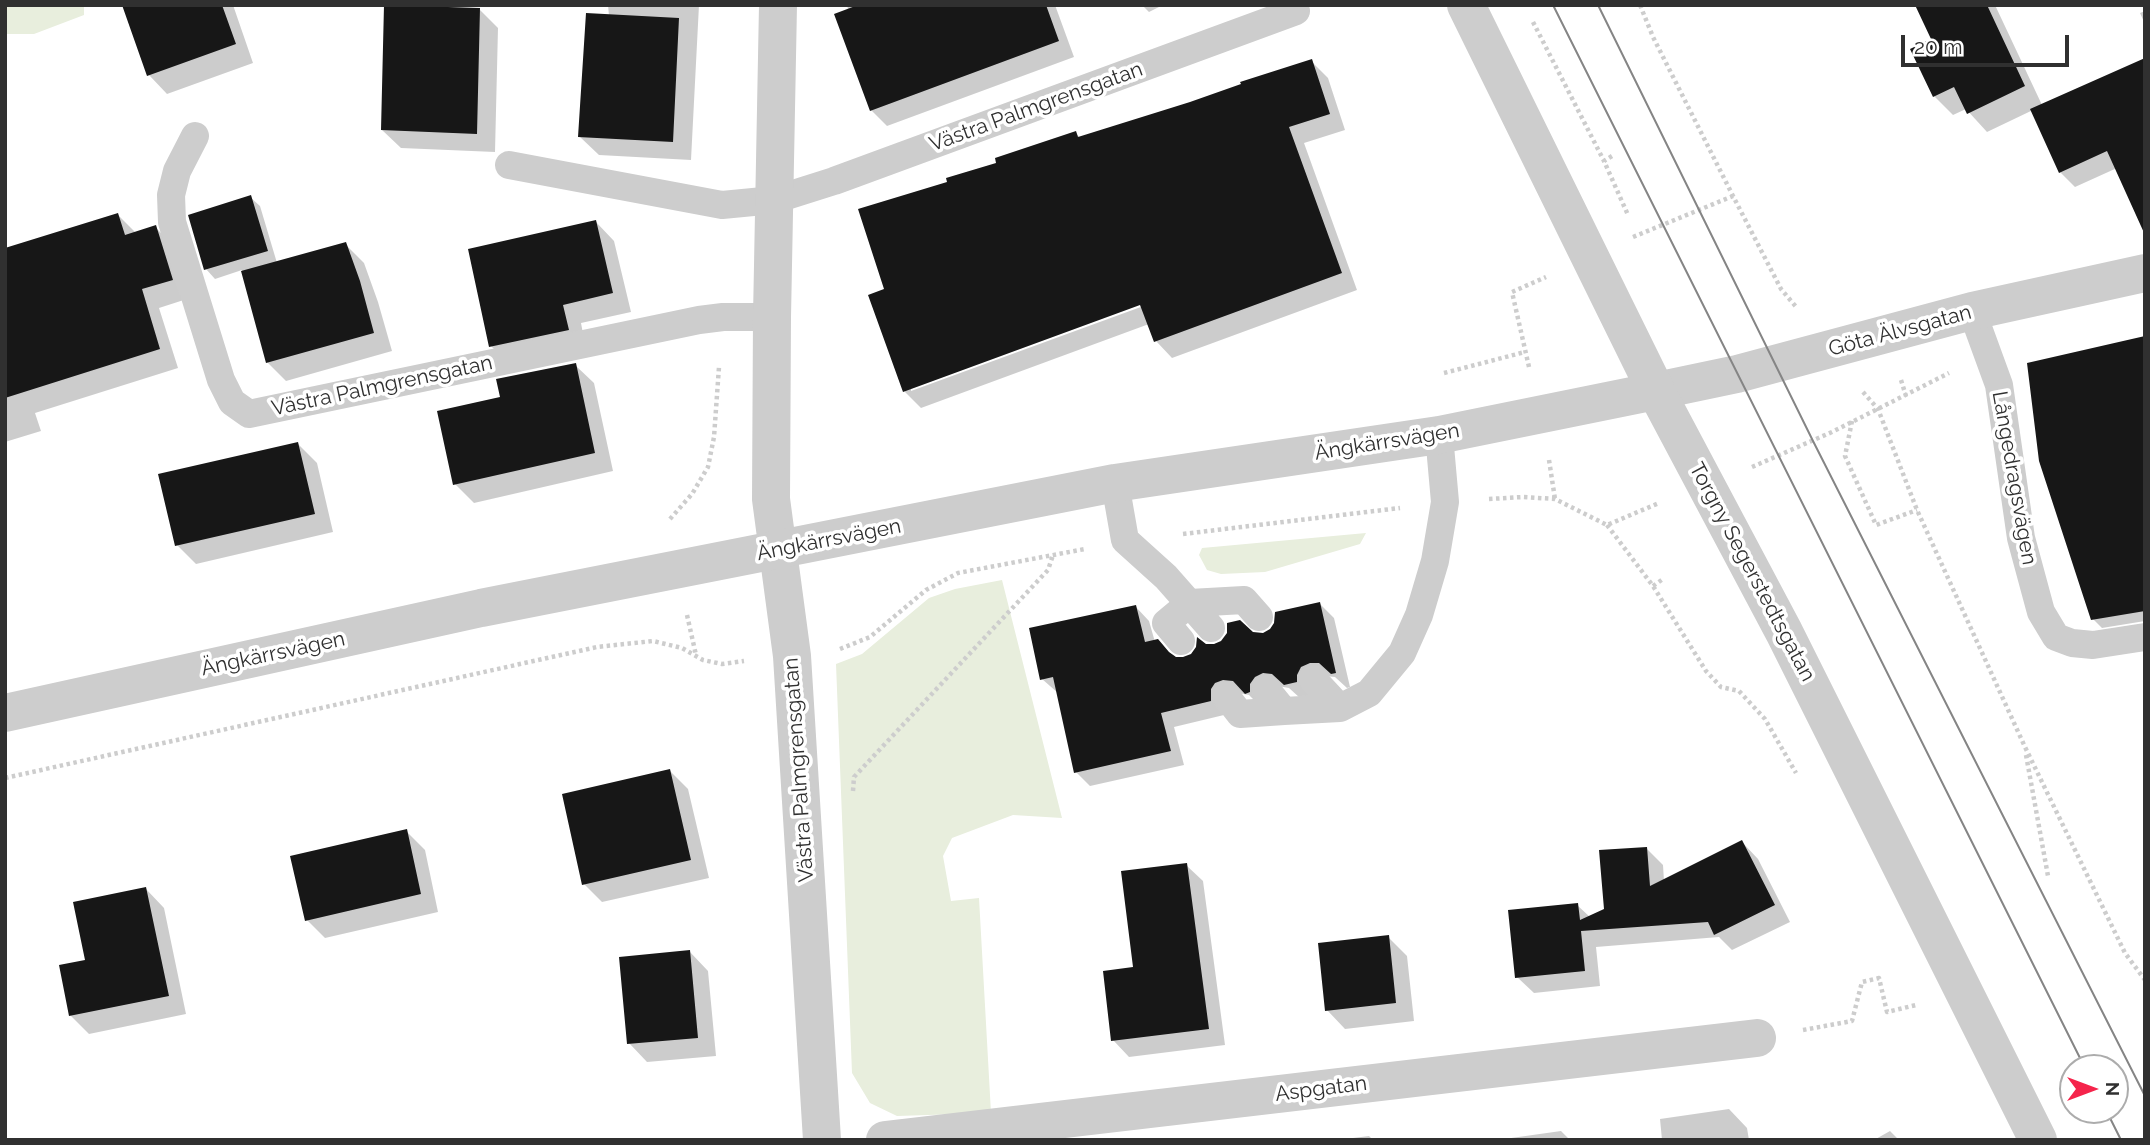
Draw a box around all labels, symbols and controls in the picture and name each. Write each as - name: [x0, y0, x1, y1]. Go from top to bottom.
- scale bar: [1905, 21, 2073, 65]
- text: 20 m: [1914, 34, 1962, 59]
- street label: Västra Palmgrensgatan: [926, 57, 1146, 157]
- street label: Göta Älvsgatan: [1826, 300, 1974, 362]
- street label: Västra Palmgrensgatan: [269, 350, 495, 422]
- street label: Långedragsvägen: [1986, 389, 2042, 567]
- street label: Ängkärrsvägen: [1313, 418, 1461, 466]
- street label: Torgny Segerstedtsgatan: [1684, 458, 1820, 686]
- street label: Ängkärrsvägen: [755, 514, 903, 566]
- street label: Ängkärrsvägen: [199, 626, 347, 682]
- street label: Västra Palmgrensgatan: [779, 657, 819, 883]
- north arrow: [2059, 1054, 2129, 1124]
- street label: Aspgatan: [1274, 1071, 1368, 1107]
- text: N: [2102, 1082, 2124, 1096]

